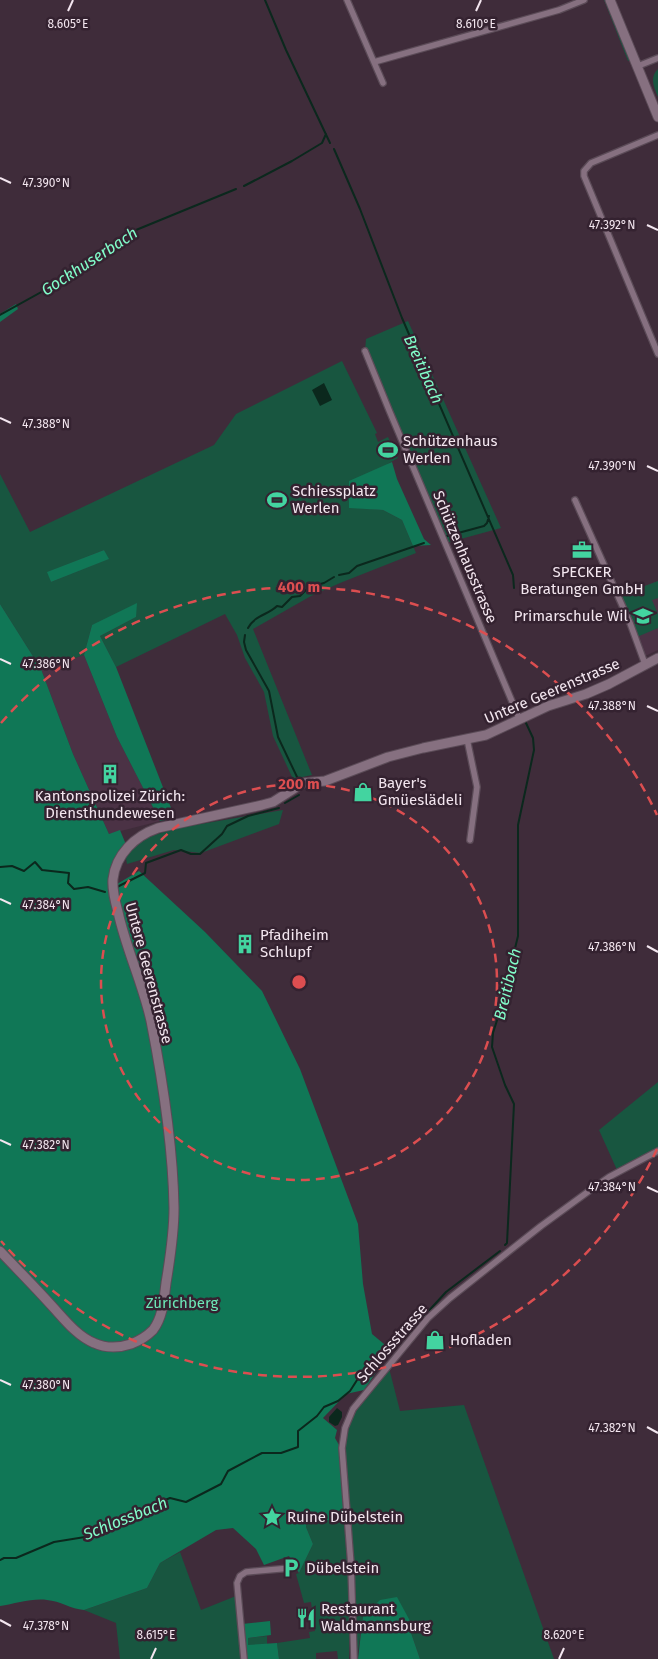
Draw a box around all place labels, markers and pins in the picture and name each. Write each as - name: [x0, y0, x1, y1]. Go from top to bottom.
- place label: Schützenhaus Werlen: [403, 432, 497, 467]
- sports icon: Schützenhaus Werlen: [377, 439, 399, 461]
- place label: Schiessplatz Werlen: [292, 482, 376, 517]
- sports icon: Schiessplatz Werlen: [266, 489, 288, 511]
- office icon: SPECKER Beratungen GmbH: [571, 539, 593, 561]
- place label: SPECKER Beratungen GmbH: [520, 563, 644, 598]
- school or university icon: Primarschule Wil: [632, 605, 654, 627]
- place label: Primarschule Wil: [514, 607, 629, 625]
- building icon: Kantonspolizei Zürich: Diensthundewesen: [99, 763, 121, 785]
- place label: Bayer's Gmüeslädeli: [378, 774, 462, 809]
- shop icon: Bayer's Gmüeslädeli: [352, 781, 374, 803]
- place label: Kantonspolizei Zürich: Diensthundewesen: [35, 787, 185, 822]
- place label: Pfadiheim Schlupf: [260, 926, 329, 961]
- building icon: Pfadiheim Schlupf: [234, 933, 256, 955]
- centre of rings: [290, 973, 308, 991]
- shop icon: Hofladen: [424, 1329, 446, 1351]
- place label: Hofladen: [450, 1331, 512, 1349]
- place icon: Ruine Dübelstein: [261, 1506, 283, 1528]
- place label: Ruine Dübelstein: [287, 1508, 403, 1526]
- parking icon: Dübelstein: [280, 1557, 302, 1579]
- place label: Dübelstein: [306, 1559, 379, 1577]
- place label: Restaurant Waldmannsburg: [321, 1600, 431, 1635]
- restaurant icon: Restaurant Waldmannsburg: [295, 1607, 317, 1629]

